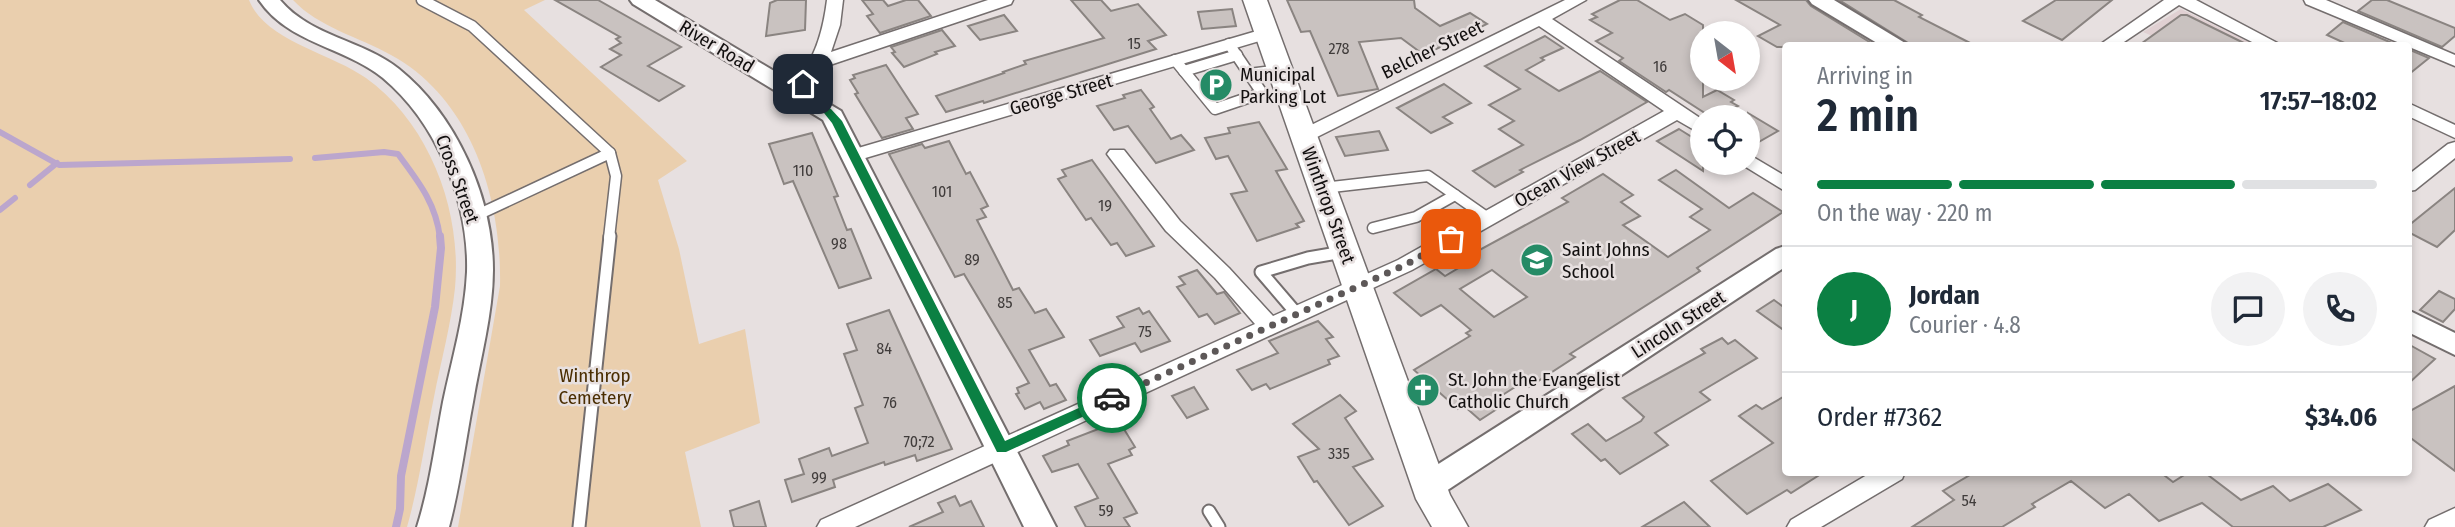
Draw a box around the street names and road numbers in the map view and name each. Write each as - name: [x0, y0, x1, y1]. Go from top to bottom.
- street label: River Road: [675, 15, 758, 78]
- street label: Belcher Street: [1378, 15, 1487, 84]
- street label: George Street: [1007, 69, 1116, 120]
- street label: Ocean View Street: [1510, 124, 1645, 212]
- street label: Cross Street: [431, 132, 484, 227]
- street label: Winthrop Street: [1297, 144, 1361, 267]
- street label: Lincoln Street: [1627, 285, 1730, 363]

